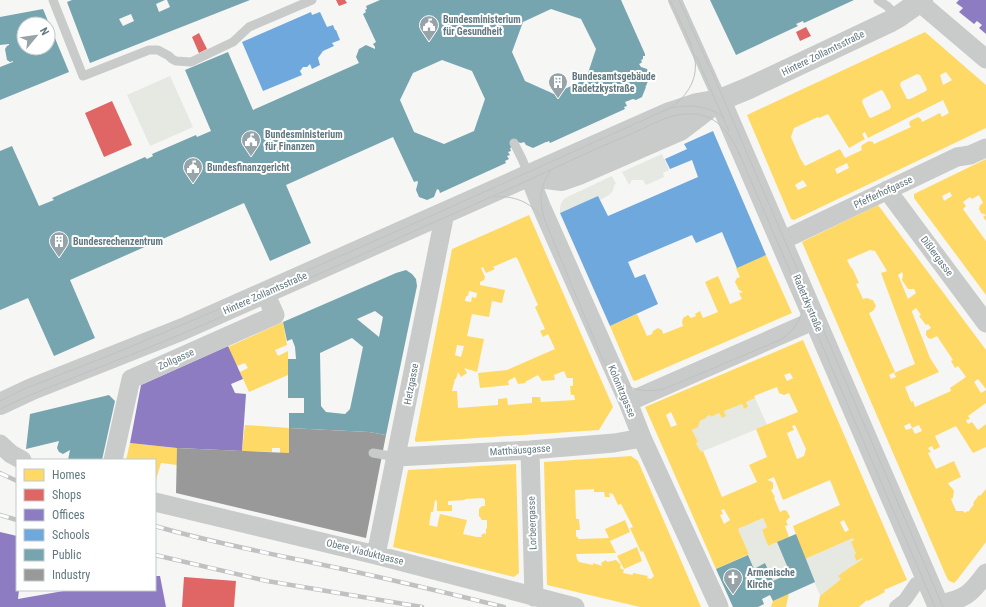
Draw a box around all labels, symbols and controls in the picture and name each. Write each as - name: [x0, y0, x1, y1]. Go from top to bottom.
- public building icon: Bundesministerium für Gesundheit: [418, 14, 440, 42]
- place label: Bundesministerium für Gesundheit: [443, 14, 521, 37]
- north arrow: [16, 16, 56, 56]
- text: N: [37, 25, 52, 38]
- street label: Hintere Zollamtsstraße: [780, 28, 866, 78]
- building icon: Bundesamtsgebäude Radetzkystraße: [547, 71, 569, 99]
- place label: Bundesamtsgebäude Radetzkystraße: [572, 71, 656, 94]
- public building icon: Bundesministerium für Finanzen: [240, 129, 262, 157]
- place label: Bundesministerium für Finanzen: [265, 129, 343, 152]
- public building icon: Bundesfinanzgericht: [182, 156, 204, 184]
- place label: Bundesfinanzgericht: [207, 162, 289, 173]
- street label: Pfefferhofgasse: [852, 173, 914, 210]
- building icon: Bundesrechenzentrum: [48, 230, 70, 258]
- street label: Dißlergasse: [919, 234, 956, 278]
- place label: Bundesrechenzentrum: [73, 236, 163, 247]
- street label: Hintere Zollamtsstraße: [221, 269, 309, 316]
- street label: Radetzkystraße: [791, 273, 825, 333]
- street label: Zollgasse: [156, 346, 196, 372]
- street label: Hetzgasse: [402, 362, 420, 406]
- street label: Kolonitzgasse: [606, 363, 638, 419]
- street label: Matthäusgasse: [489, 442, 551, 458]
- legend: [16, 459, 156, 591]
- text: Homes: [52, 468, 86, 482]
- text: Shops: [52, 488, 81, 502]
- street label: Lorbeergasse: [526, 496, 538, 550]
- text: Offices: [52, 508, 85, 522]
- text: Schools: [52, 528, 90, 542]
- street label: Obere Viaduktgasse: [325, 537, 405, 567]
- text: Public: [52, 548, 82, 562]
- church icon: Armenische Kirche: [722, 567, 744, 595]
- place label: Armenische Kirche: [747, 567, 795, 590]
- text: Industry: [52, 568, 90, 582]

